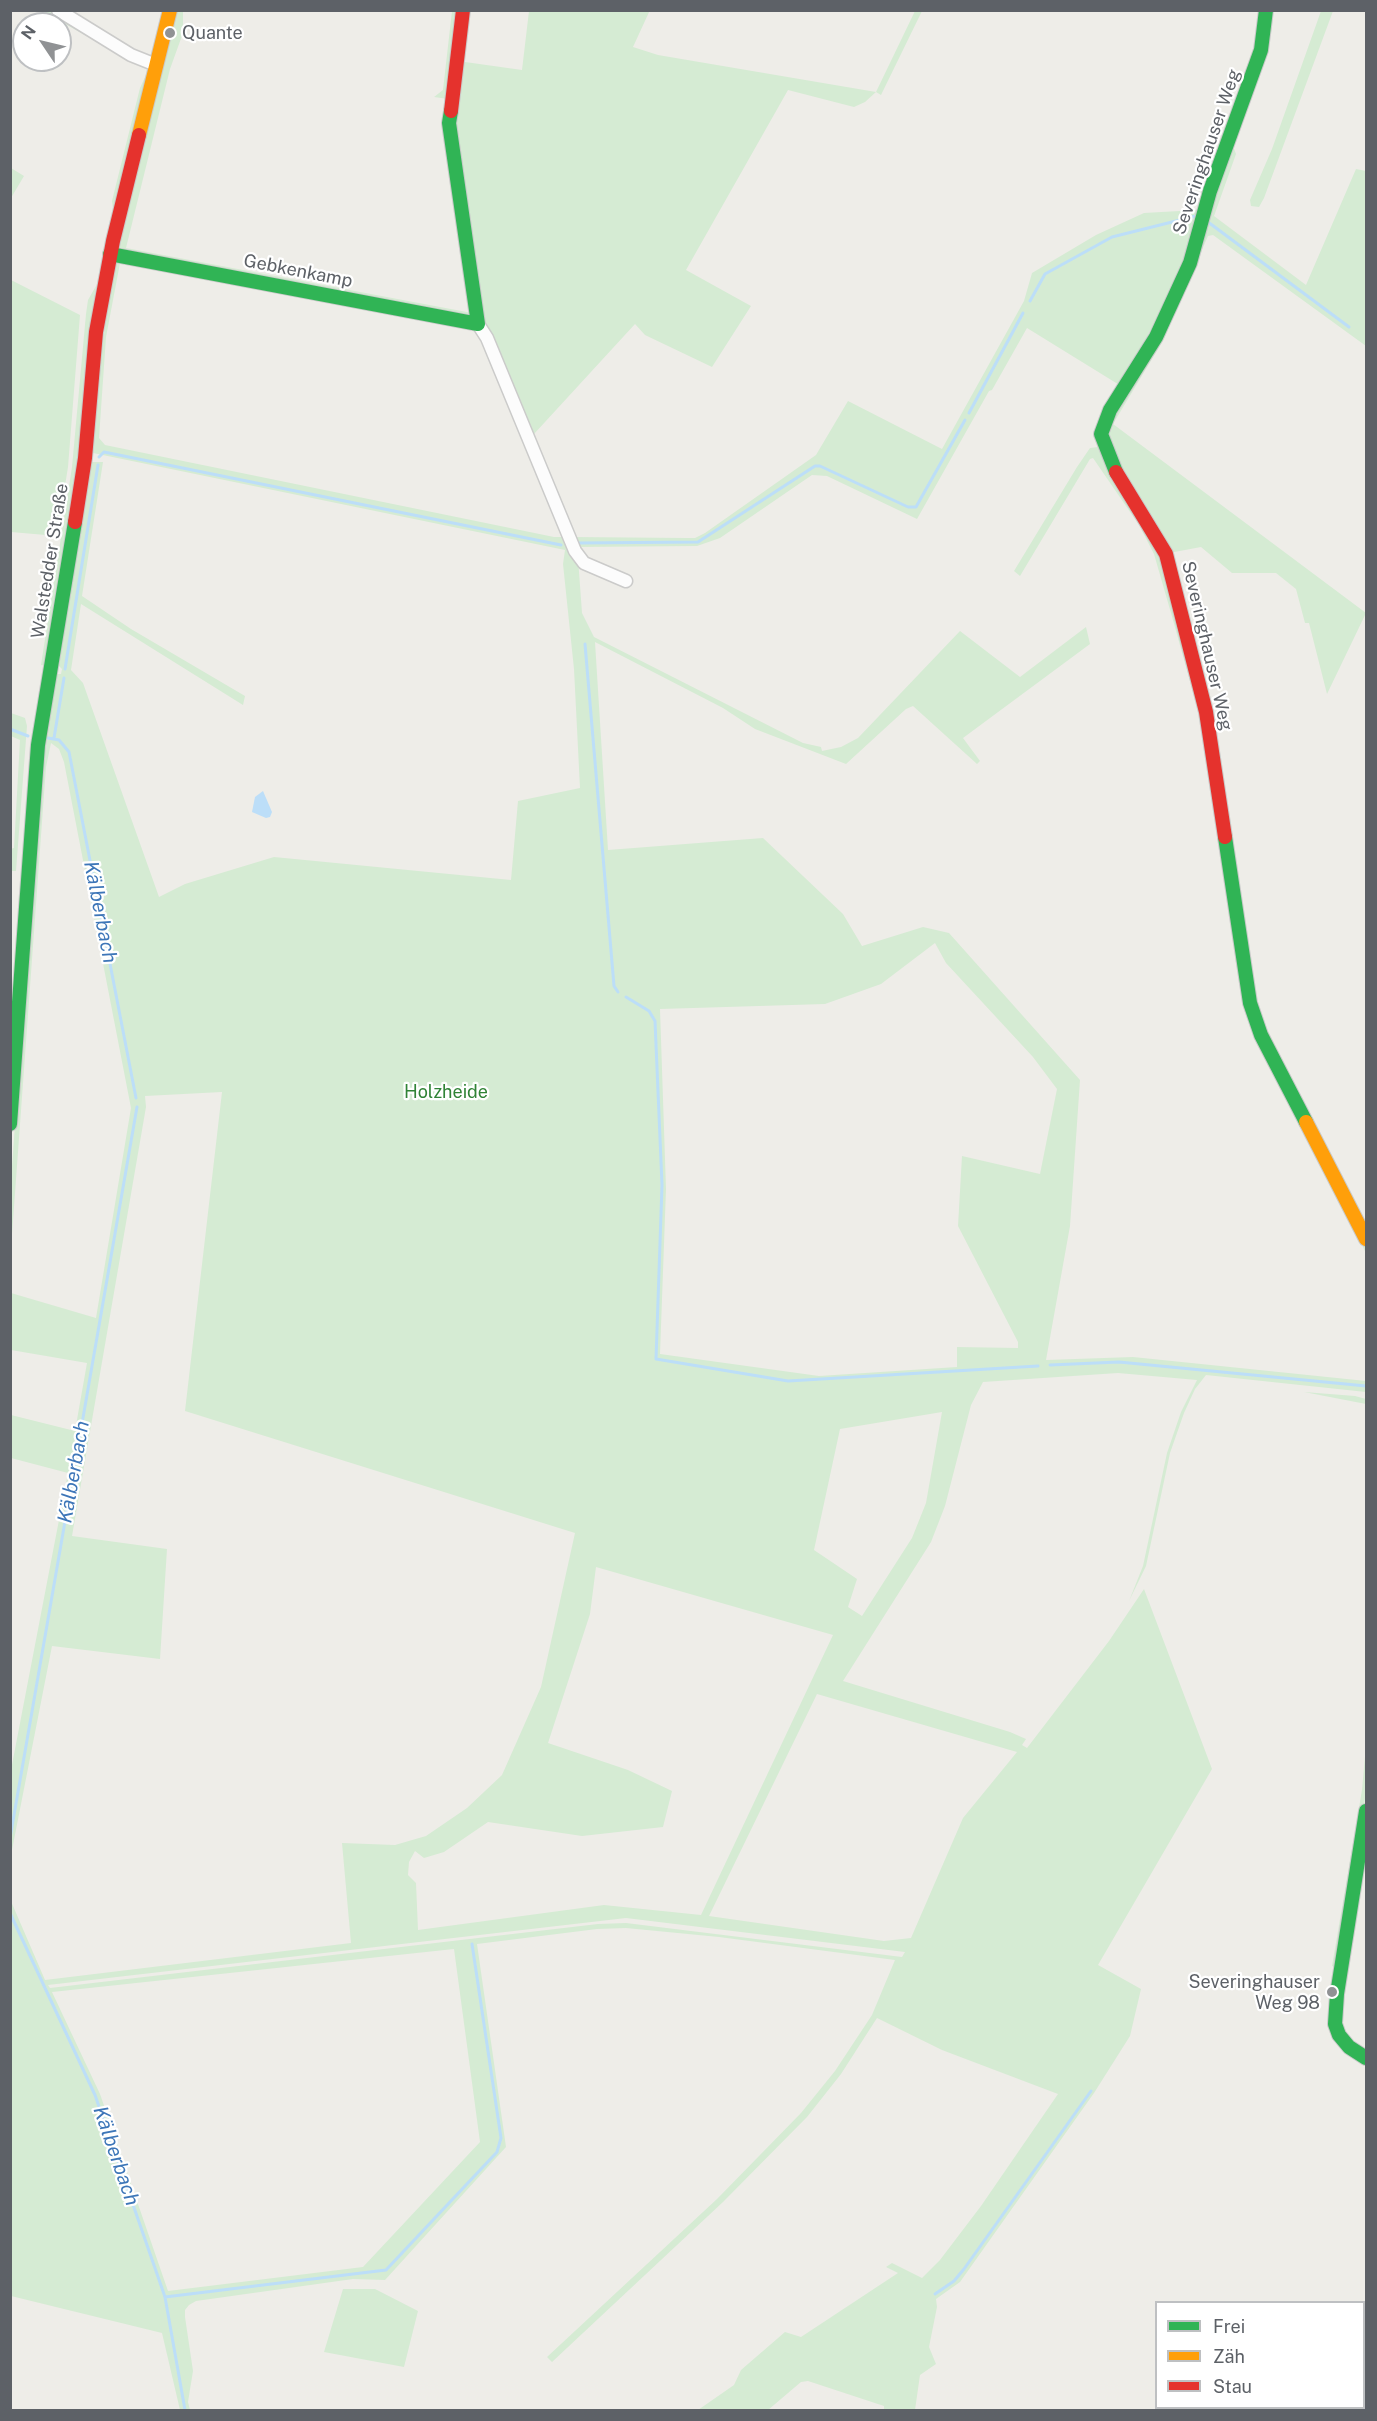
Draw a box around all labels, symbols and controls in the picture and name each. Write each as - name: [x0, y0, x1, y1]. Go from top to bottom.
- north arrow: [12, 12, 72, 72]
- text: N: [17, 22, 40, 43]
- place label: Quante: [182, 22, 243, 44]
- marker: Quante: [163, 26, 177, 40]
- street label: Severinghauser Weg: [1169, 66, 1245, 238]
- street label: Gebkenkamp: [242, 250, 354, 292]
- street label: Walstedder Straße: [27, 482, 73, 640]
- street label: Severinghauser Weg: [1177, 559, 1237, 733]
- water label: Kälberbach: [78, 859, 122, 965]
- park label: Holzheide: [404, 1081, 488, 1103]
- water label: Kälberbach: [53, 1419, 95, 1525]
- place label: Severinghauser Weg 98: [1189, 1971, 1320, 2014]
- marker: Severinghauser Weg 98: [1325, 1985, 1339, 1999]
- water label: Kälberbach: [88, 2103, 144, 2209]
- legend: [1155, 2301, 1365, 2409]
- text: Frei: [1213, 2316, 1245, 2337]
- text: Zäh: [1213, 2346, 1245, 2367]
- text: Stau: [1213, 2376, 1252, 2397]

